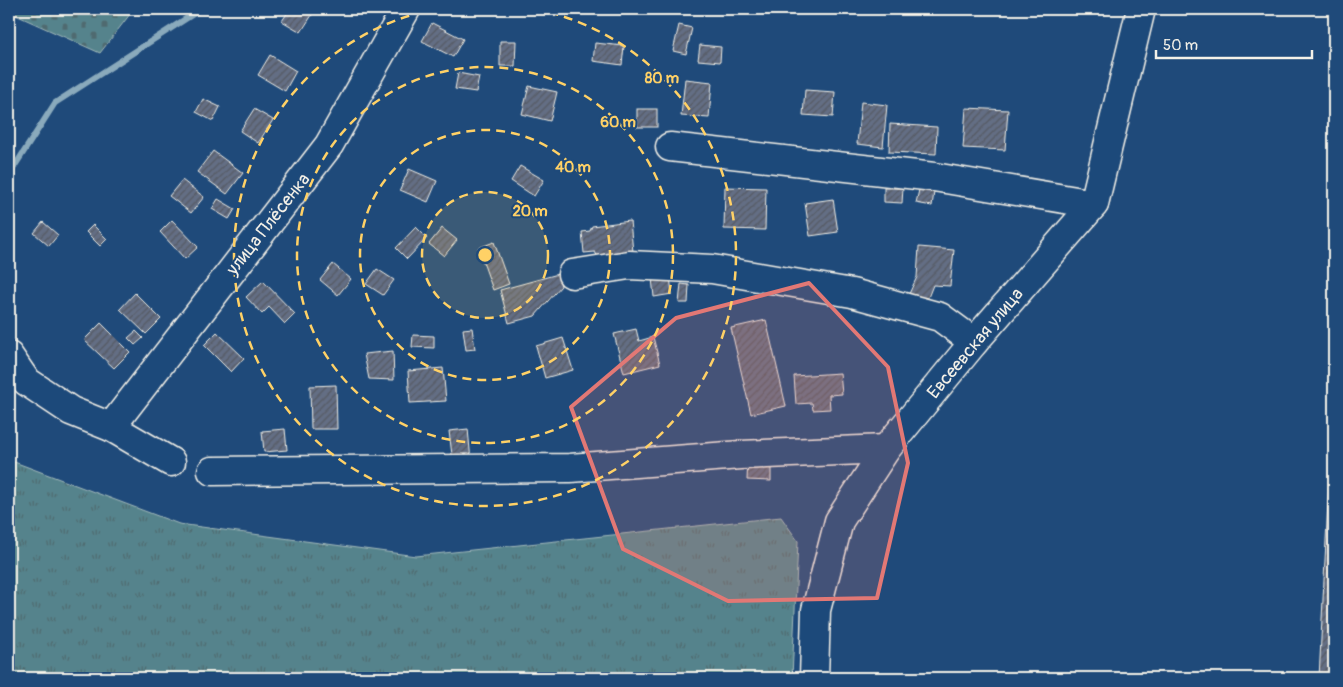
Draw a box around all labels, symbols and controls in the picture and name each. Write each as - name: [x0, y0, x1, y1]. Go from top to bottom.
- scale bar: [1156, 28, 1312, 60]
- text: 50 m: [1163, 36, 1198, 55]
- text: 80 m: [645, 69, 679, 88]
- text: 60 m: [600, 113, 636, 132]
- text: 40 m: [555, 158, 591, 177]
- street label: улица Плёсенка: [221, 169, 315, 281]
- text: 20 m: [512, 202, 548, 221]
- centre of rings: [476, 246, 494, 264]
- street label: Евсеевская улица: [922, 283, 1029, 404]

